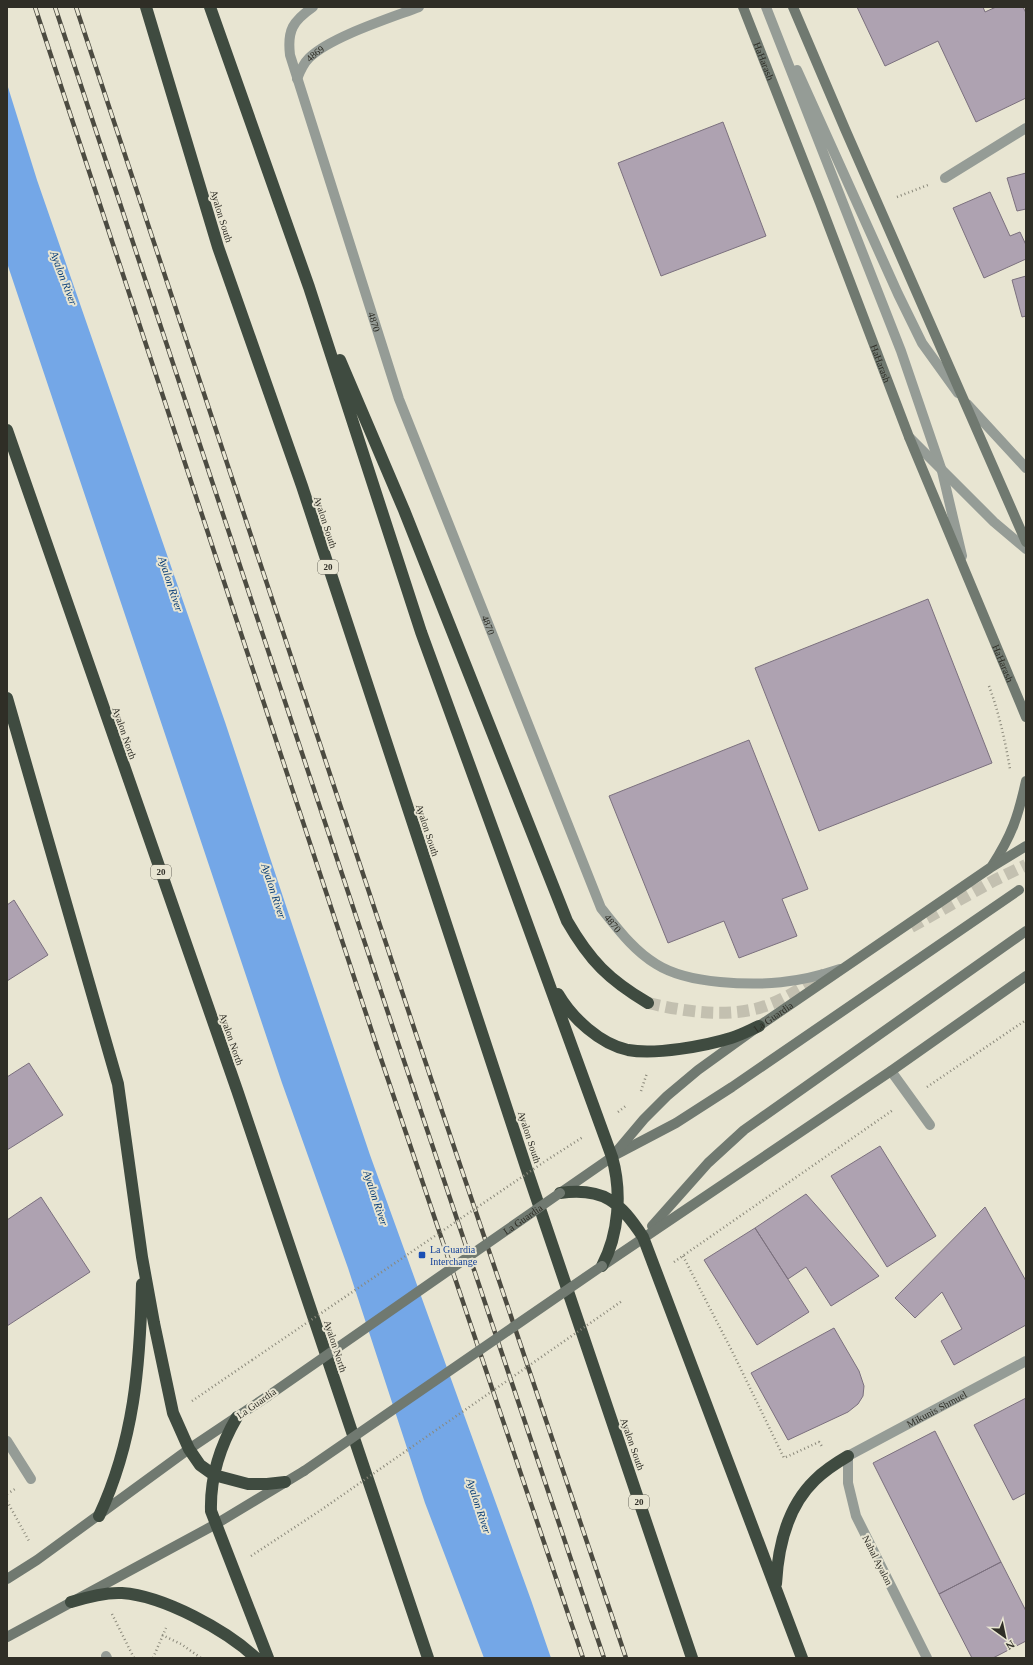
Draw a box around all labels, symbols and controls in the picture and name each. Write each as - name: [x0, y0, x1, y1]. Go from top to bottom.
- street label: HaHarash: [751, 41, 776, 82]
- street label: 4869: [304, 43, 326, 64]
- street label: Ayalon South: [208, 189, 235, 244]
- water label: Ayalon River: [48, 248, 80, 307]
- street label: 4870: [366, 311, 382, 333]
- street label: HaHarash: [868, 343, 893, 384]
- street label: Ayalon South: [312, 495, 339, 550]
- water label: Ayalon River: [156, 554, 186, 614]
- road number: 20: [318, 560, 338, 574]
- street label: 4870: [479, 614, 497, 636]
- street label: HaHarash: [990, 643, 1016, 684]
- street label: Ayalon North: [110, 706, 139, 761]
- street label: Ayalon South: [414, 803, 441, 858]
- water label: Ayalon River: [259, 861, 289, 921]
- road number: 20: [151, 865, 171, 879]
- street label: 4870: [602, 912, 623, 935]
- street label: La Guardia: [751, 999, 795, 1034]
- street label: Ayalon North: [217, 1012, 246, 1067]
- street label: Ayalon South: [516, 1110, 543, 1165]
- water label: Ayalon River: [361, 1168, 391, 1228]
- street label: La Guardia: [501, 1202, 545, 1237]
- place label: La Guardia Interchange: [430, 1244, 478, 1267]
- marker: La Guardia Interchange: [417, 1250, 427, 1260]
- street label: Ayalon North: [322, 1319, 349, 1374]
- street label: La Guardia: [235, 1386, 278, 1421]
- street label: Mikunis Shmuel: [905, 1389, 969, 1430]
- street label: Ayalon South: [618, 1417, 647, 1472]
- water label: Ayalon River: [464, 1476, 494, 1536]
- road number: 20: [629, 1495, 649, 1509]
- street label: Nahal Ayalon: [860, 1534, 895, 1587]
- north arrow: [985, 1617, 1025, 1657]
- text: N: [1004, 1638, 1017, 1653]

